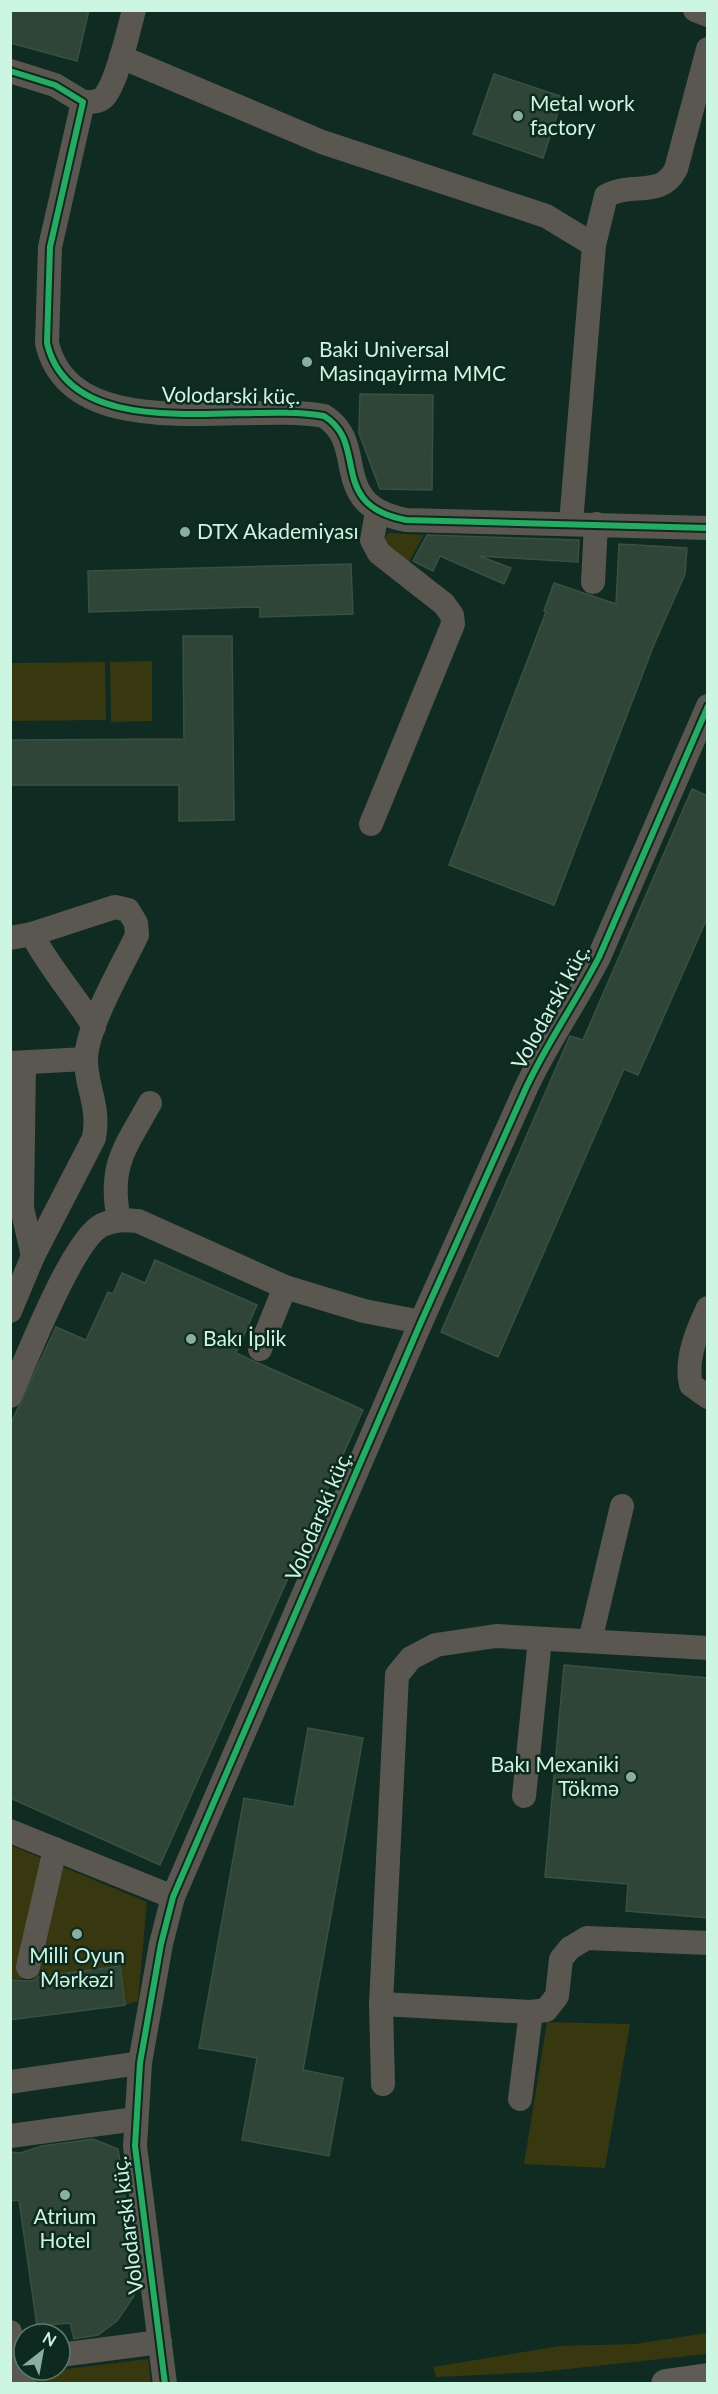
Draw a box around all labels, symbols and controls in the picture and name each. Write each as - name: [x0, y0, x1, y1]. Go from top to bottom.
- place label: Metal work factory: [530, 90, 635, 139]
- marker: Metal work factory: [511, 109, 525, 123]
- place label: Baki Universal Masinqayirma MMC: [319, 336, 506, 385]
- marker: Baki Universal Masinqayirma MMC: [300, 355, 314, 369]
- street label: Volodarski küç.: [161, 381, 301, 408]
- place label: DTX Akademiyası: [197, 518, 359, 543]
- marker: DTX Akademiyası: [178, 525, 192, 539]
- street label: Volodarski küç.: [505, 940, 594, 1073]
- place label: Bakı İplik: [203, 1325, 286, 1350]
- marker: Bakı İplik: [184, 1332, 198, 1346]
- street label: Volodarski küç.: [279, 1447, 356, 1584]
- place label: Bakı Mexaniki Tökmə: [491, 1751, 619, 1800]
- marker: Bakı Mexaniki Tökmə: [624, 1770, 638, 1784]
- marker: Milli Oyun Mərkəzi: [70, 1927, 84, 1941]
- place label: Milli Oyun Mərkəzi: [29, 1942, 125, 1991]
- street label: Volodarski küç.: [106, 2155, 147, 2296]
- marker: Atrium Hotel: [58, 2188, 72, 2202]
- place label: Atrium Hotel: [34, 2203, 96, 2252]
- north arrow: [12, 2322, 72, 2382]
- text: N: [40, 2327, 60, 2350]

